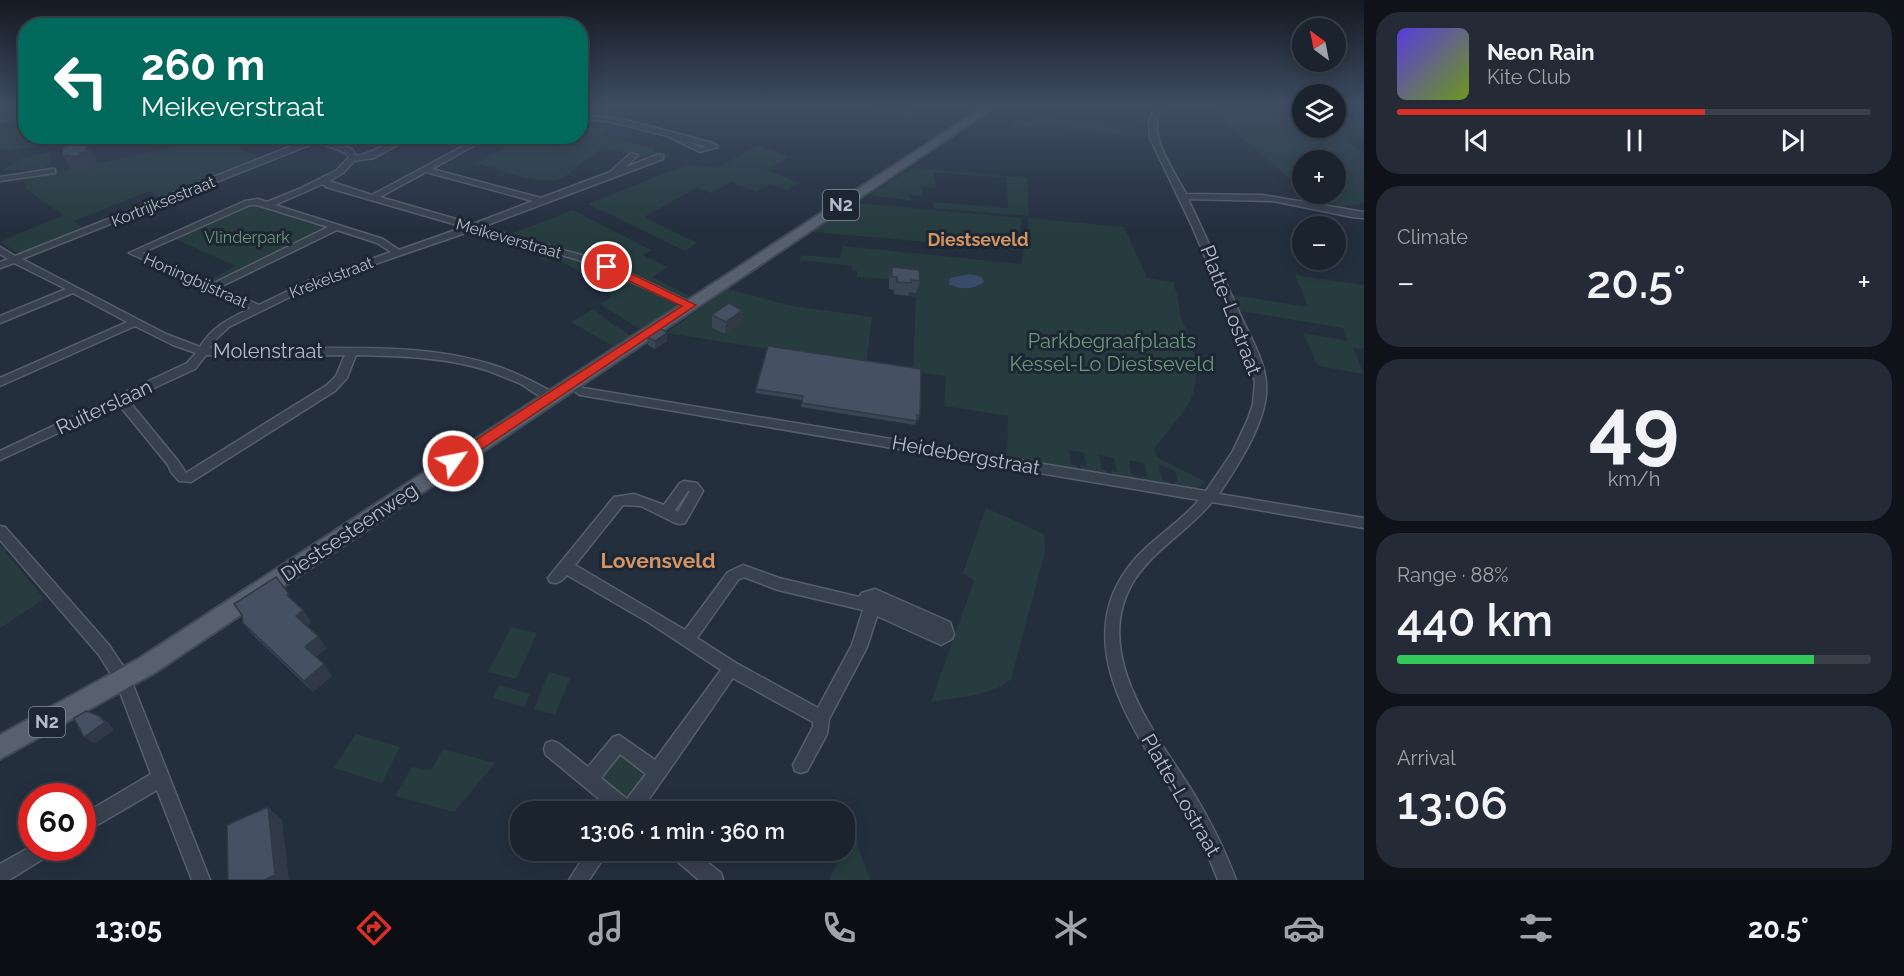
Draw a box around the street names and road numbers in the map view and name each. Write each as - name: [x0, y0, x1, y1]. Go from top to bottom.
- street label: Kortrijksestraat: [109, 172, 218, 231]
- road number: N2: [823, 190, 859, 220]
- street label: Meikeverstraat: [454, 214, 564, 263]
- street label: Platte-Lostraat: [1195, 242, 1267, 379]
- street label: Honingbijstraat: [141, 249, 251, 312]
- street label: Krekelstraat: [287, 253, 376, 302]
- street label: Molenstraat: [213, 339, 323, 363]
- street label: Ruiterslaan: [52, 374, 156, 440]
- street label: Heidebergstraat: [890, 430, 1042, 480]
- street label: Diestsesteenweg: [276, 478, 422, 586]
- road number: N2: [29, 707, 65, 737]
- street label: Platte-Lostraat: [1136, 730, 1226, 861]

